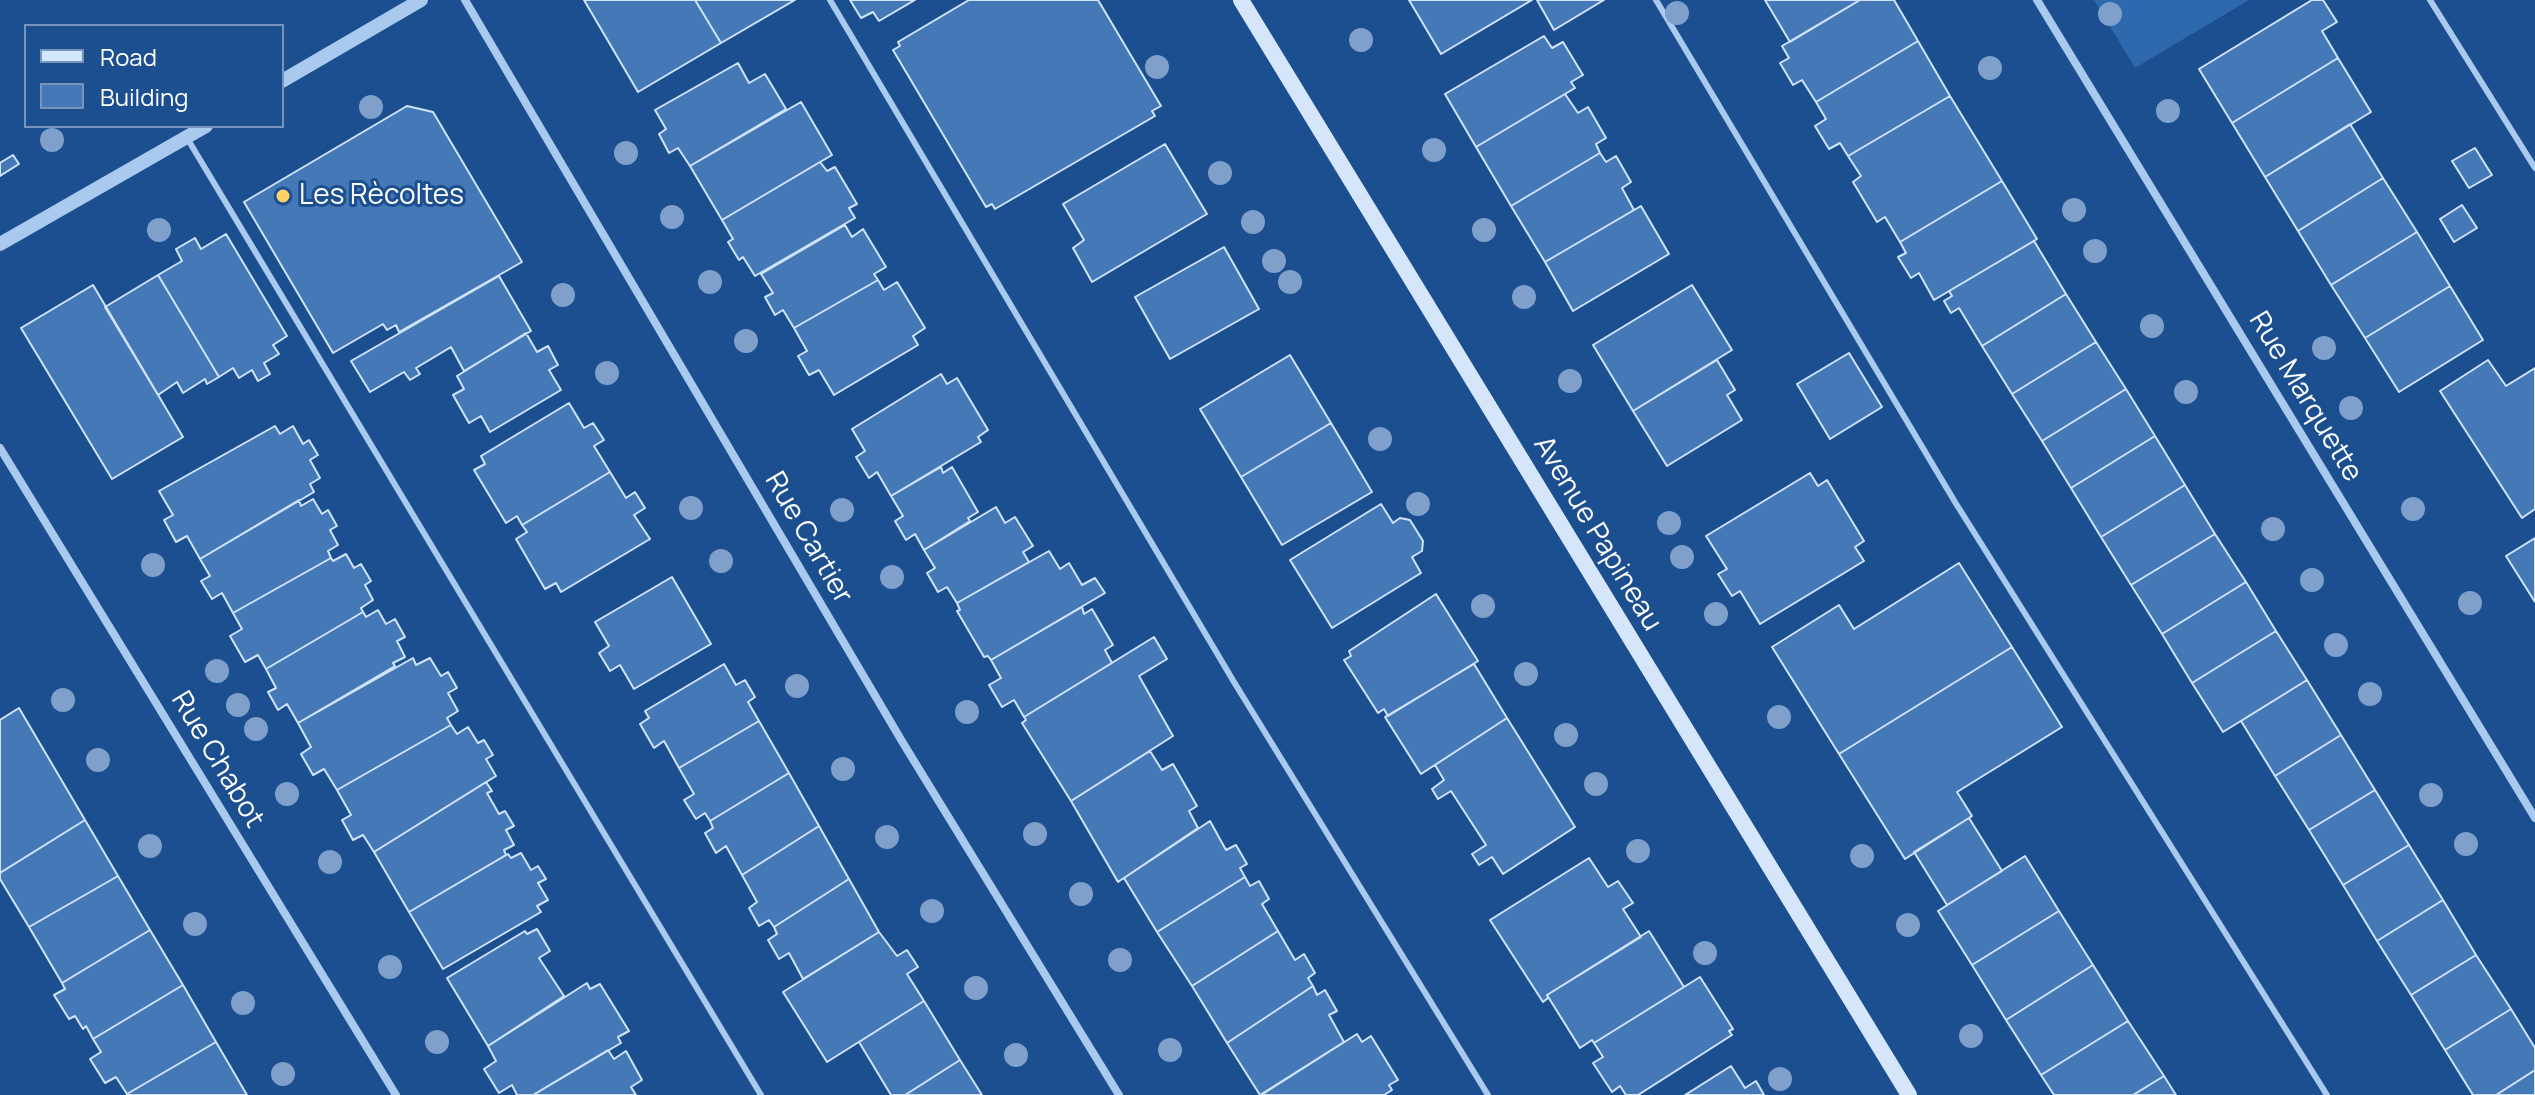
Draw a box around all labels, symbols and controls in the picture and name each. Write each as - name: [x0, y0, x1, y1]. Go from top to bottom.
- legend: [24, 24, 284, 128]
- text: Road: [100, 40, 157, 73]
- text: Building: [100, 80, 188, 113]
- place label: Les Rècoltes: [299, 179, 464, 213]
- marker: Les Rècoltes: [274, 187, 292, 205]
- street label: Rue Marquette: [2241, 306, 2369, 488]
- street label: Avenue Papineau: [1526, 431, 1668, 637]
- street label: Rue Cartier: [757, 466, 859, 610]
- street label: Rue Chabot: [163, 686, 271, 834]

